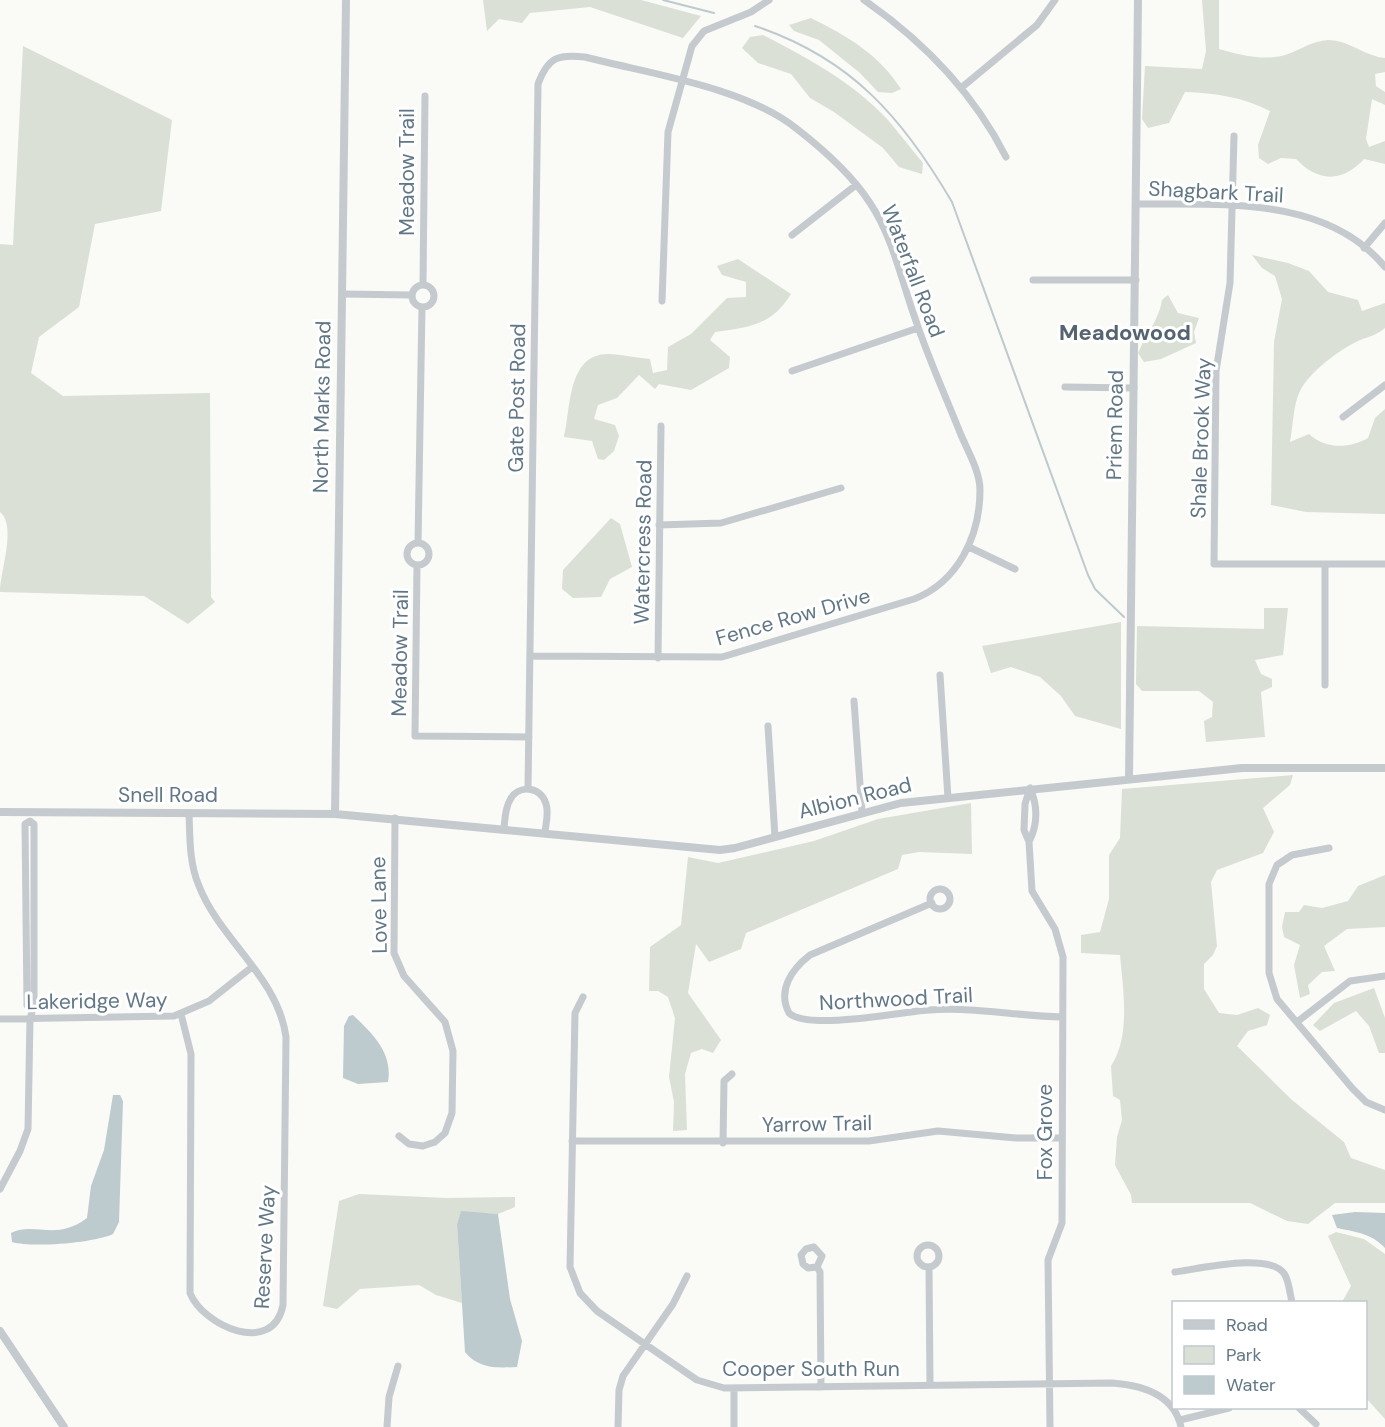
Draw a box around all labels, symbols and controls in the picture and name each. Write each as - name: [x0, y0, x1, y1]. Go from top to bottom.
- street label: Meadow Trail: [393, 108, 421, 236]
- street label: Shagbark Trail: [1148, 174, 1284, 210]
- street label: Waterfall Road: [875, 201, 951, 341]
- district label: Meadowood: [1059, 318, 1191, 347]
- street label: North Marks Road: [306, 321, 338, 493]
- street label: Gate Post Road: [502, 323, 532, 473]
- street label: Shale Brook Way: [1184, 357, 1218, 519]
- street label: Priem Road: [1100, 370, 1130, 480]
- street label: Watercress Road: [628, 459, 658, 625]
- street label: Fence Row Drive: [712, 582, 874, 652]
- street label: Meadow Trail: [385, 589, 415, 717]
- street label: Albion Road: [795, 770, 915, 826]
- street label: Snell Road: [118, 781, 218, 809]
- street label: Love Lane: [364, 856, 394, 954]
- street label: Northwood Trail: [818, 981, 974, 1017]
- street label: Lakeridge Way: [26, 986, 168, 1016]
- street label: Fox Grove: [1031, 1084, 1059, 1180]
- street label: Yarrow Trail: [762, 1109, 872, 1139]
- street label: Reserve Way: [248, 1184, 282, 1310]
- legend: [1172, 1301, 1367, 1409]
- text: Road: [1226, 1313, 1268, 1337]
- text: Park: [1226, 1343, 1262, 1367]
- street label: Cooper South Run: [722, 1355, 900, 1383]
- text: Water: [1226, 1373, 1276, 1397]

